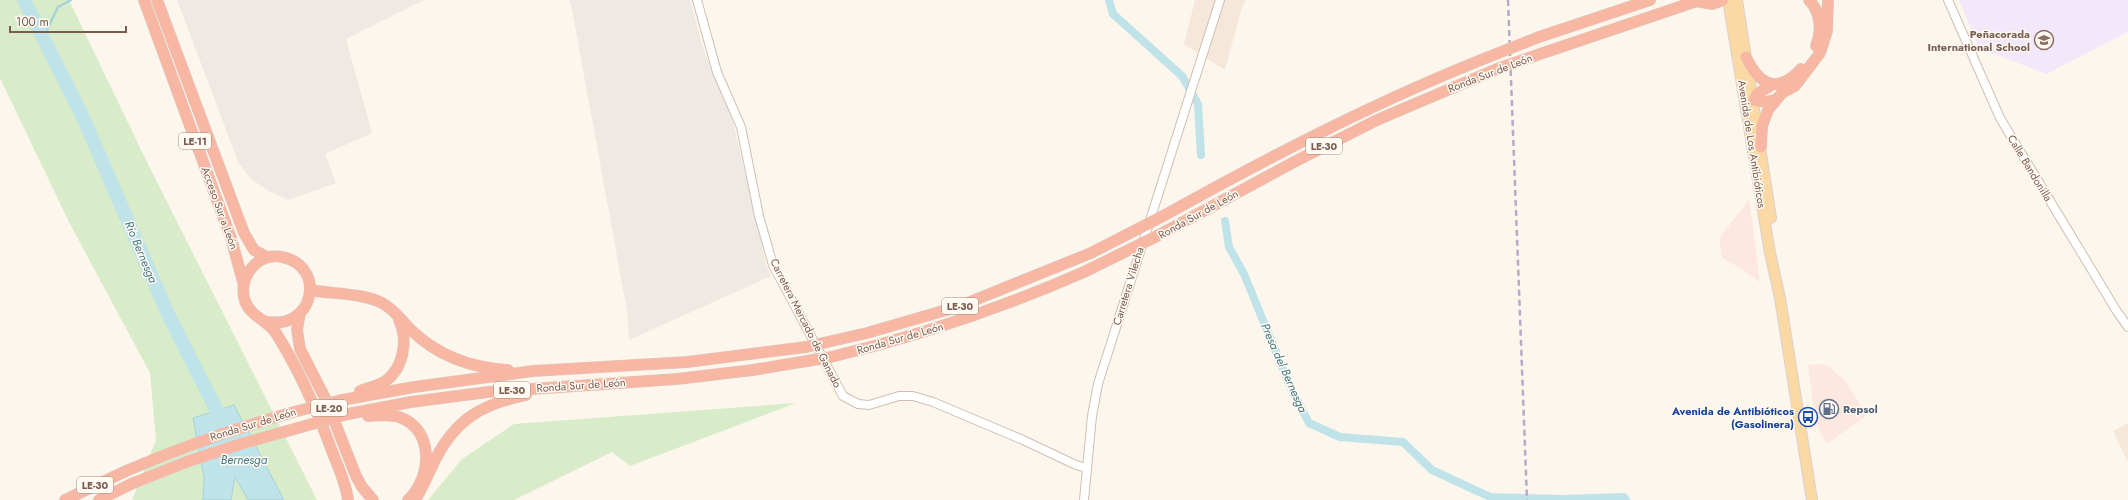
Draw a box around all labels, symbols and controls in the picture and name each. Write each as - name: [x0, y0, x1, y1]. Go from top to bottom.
- scale bar: [10, 8, 126, 34]
- text: 100 m: [16, 13, 49, 31]
- place label: Peñacorada International School: [1928, 26, 2030, 55]
- school or university icon: Peñacorada International School: [2033, 29, 2055, 51]
- street label: Ronda Sur de León: [1445, 50, 1535, 96]
- street label: Avenida de Los Antibióticos: [1734, 79, 1770, 210]
- street label: Calle Bandonilla: [2004, 132, 2056, 204]
- road number: LE-11: [179, 133, 211, 149]
- road number: LE-30: [1306, 138, 1342, 154]
- street label: Acceso Sur a León: [198, 164, 242, 252]
- street label: Ronda Sur de León: [1155, 185, 1241, 243]
- water label: Río Bernesga: [120, 218, 162, 286]
- street label: Carretera Vilecha: [1108, 245, 1148, 327]
- street label: Carretera Mercado de Ganado: [766, 256, 846, 390]
- road number: LE-30: [942, 298, 978, 314]
- street label: Ronda Sur de León: [855, 318, 945, 358]
- water label: Presa del Bernesga: [1256, 320, 1312, 416]
- street label: Ronda Sur de León: [536, 374, 626, 396]
- road number: LE-30: [494, 382, 530, 398]
- fuel station icon: Repsol: [1818, 398, 1840, 420]
- road number: LE-20: [311, 400, 347, 416]
- place label: Repsol: [1843, 401, 1878, 417]
- street label: Ronda Sur de León: [208, 403, 298, 445]
- place label: Avenida de Antibióticos (Gasolinera): [1671, 403, 1794, 432]
- bus stop icon: Avenida de Antibióticos (Gasolinera): [1797, 406, 1819, 428]
- water label: Bernesga: [221, 451, 268, 469]
- road number: LE-30: [77, 477, 113, 493]

